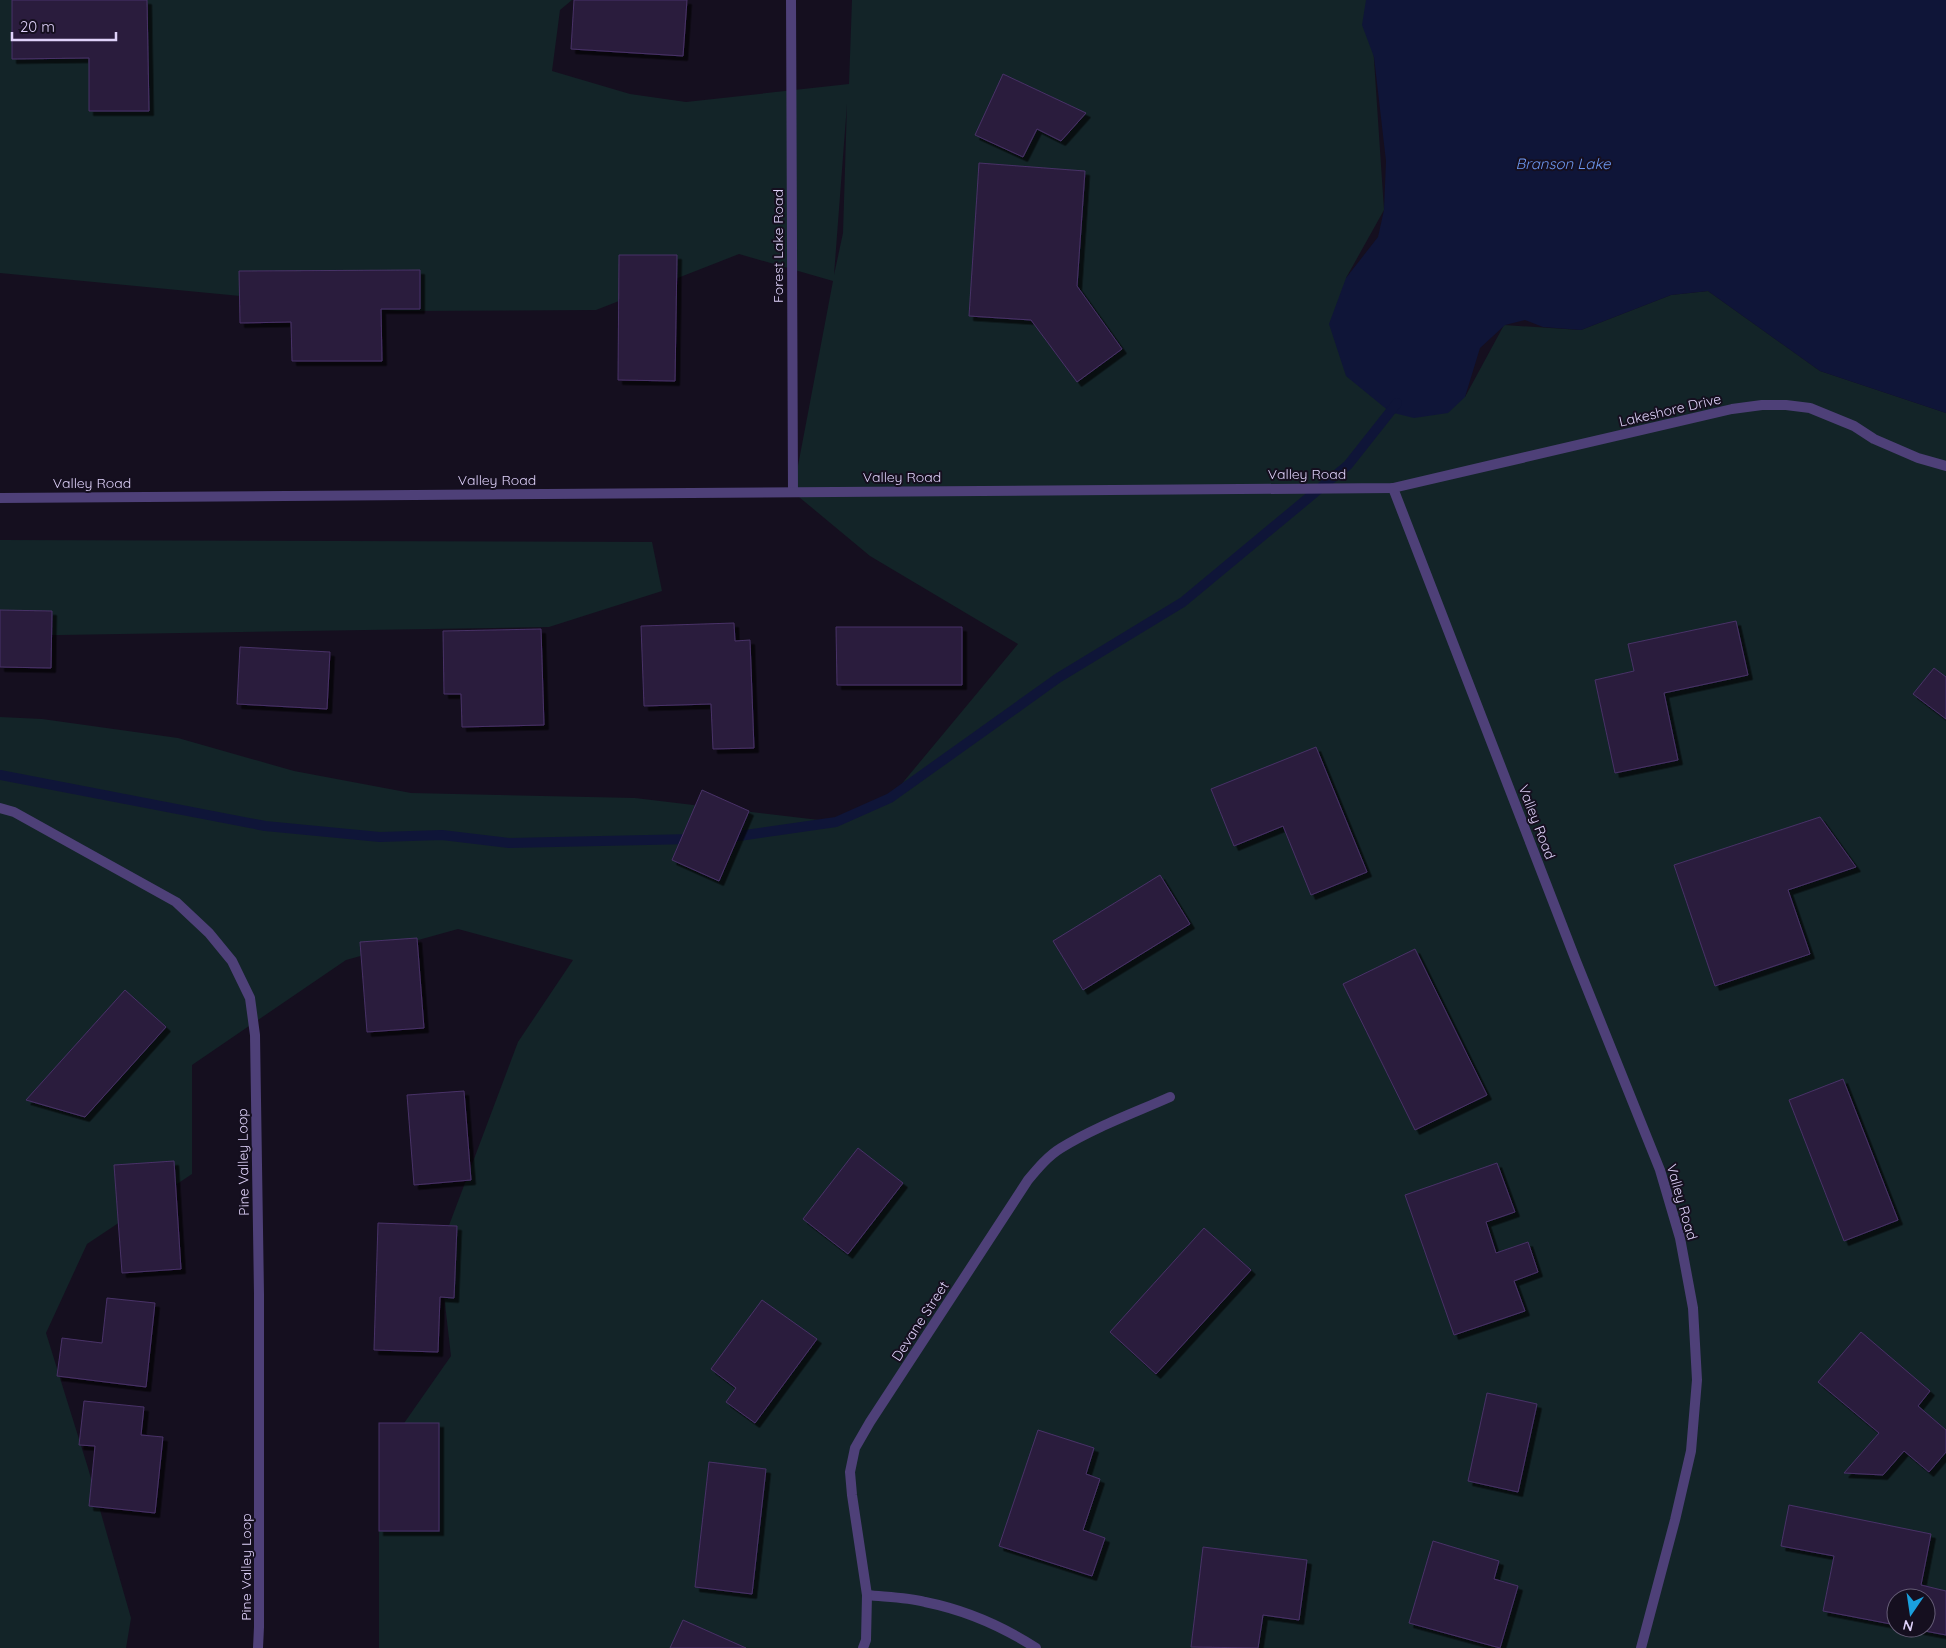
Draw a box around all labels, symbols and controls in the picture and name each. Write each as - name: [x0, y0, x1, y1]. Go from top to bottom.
- scale bar: [12, 10, 116, 42]
- text: 20 m: [20, 17, 55, 36]
- water label: Branson Lake: [1515, 154, 1611, 173]
- street label: Forest Lake Road: [769, 189, 787, 303]
- street label: Lakeshore Drive: [1617, 389, 1723, 431]
- street label: Valley Road: [1268, 465, 1346, 483]
- street label: Valley Road: [863, 468, 941, 486]
- street label: Valley Road: [458, 471, 536, 489]
- street label: Valley Road: [53, 474, 131, 492]
- street label: Valley Road: [1515, 782, 1559, 862]
- street label: Pine Valley Loop: [233, 1108, 253, 1216]
- street label: Valley Road: [1663, 1162, 1701, 1242]
- street label: Devane Street: [887, 1277, 953, 1364]
- street label: Pine Valley Loop: [237, 1513, 255, 1621]
- north arrow: [1886, 1588, 1936, 1638]
- text: N: [1901, 1616, 1915, 1636]

